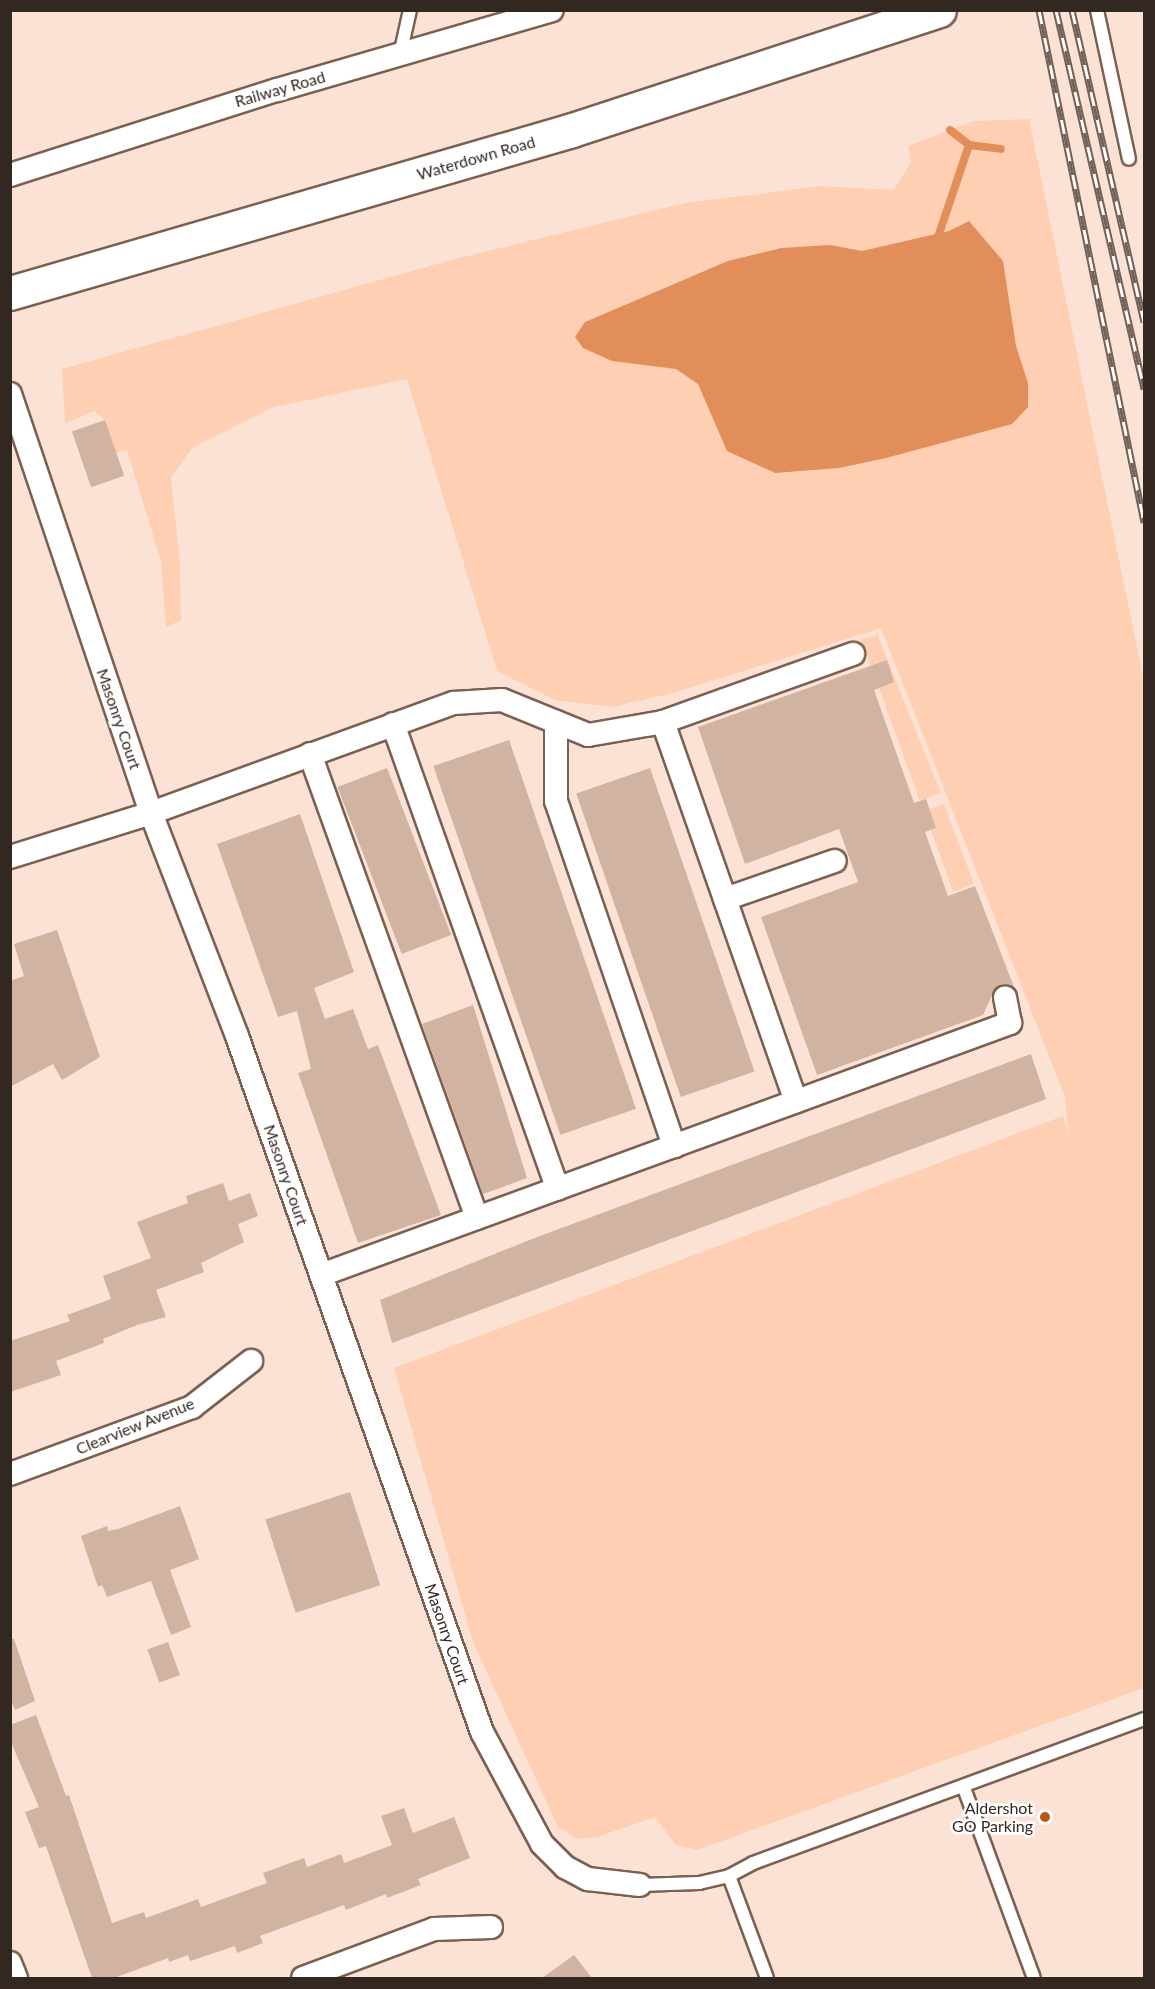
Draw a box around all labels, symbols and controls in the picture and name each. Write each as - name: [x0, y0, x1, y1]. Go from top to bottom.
- street label: Railway Road: [232, 67, 328, 111]
- street label: Waterdown Road: [415, 132, 537, 184]
- street label: Masonry Court: [93, 666, 145, 772]
- street label: Masonry Court: [260, 1122, 312, 1228]
- street label: Clearview Avenue: [73, 1393, 197, 1459]
- street label: Masonry Court: [421, 1581, 473, 1687]
- place label: Aldershot GO Parking: [952, 1798, 1033, 1836]
- marker: Aldershot GO Parking: [1038, 1810, 1052, 1824]

